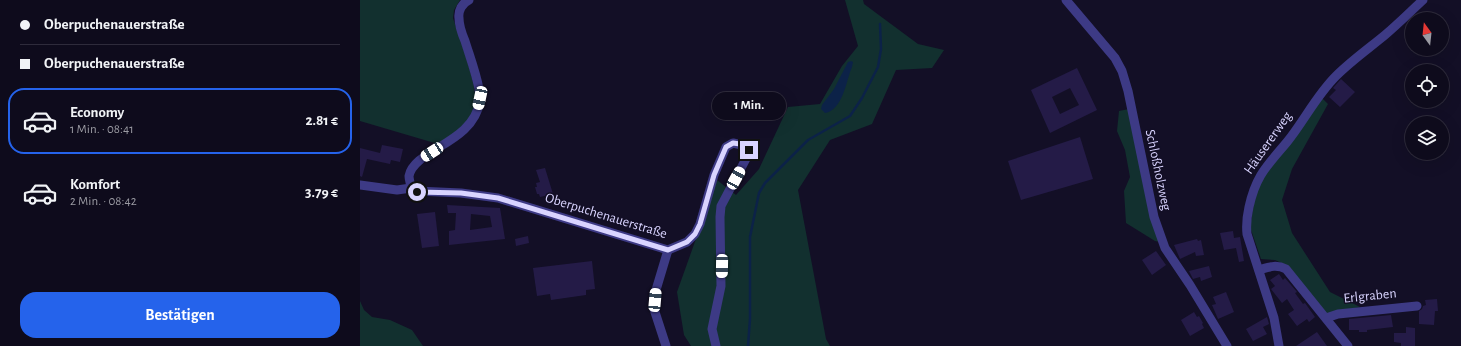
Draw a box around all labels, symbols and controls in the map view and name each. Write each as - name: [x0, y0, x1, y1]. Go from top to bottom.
- north arrow: [1405, 12, 1449, 56]
- map controls: [1405, 12, 1449, 160]
- text: Oberpuchenauerstraße: [44, 17, 185, 32]
- text: Oberpuchenauerstraße: [44, 56, 185, 71]
- button: locate: [1405, 64, 1449, 108]
- car: [472, 85, 488, 111]
- callout: 1 Min.: [712, 92, 786, 120]
- text: 1 Min.: [734, 99, 764, 112]
- icon: car: [22, 103, 58, 139]
- text: Economy: [70, 105, 124, 120]
- street label: Häusererweg: [1241, 109, 1295, 177]
- text: 2.81 €: [305, 113, 338, 128]
- button: layers: [1405, 116, 1449, 160]
- text: 1 Min. · 08:41: [70, 123, 134, 136]
- street label: Schloßholzweg: [1143, 128, 1173, 212]
- car: [419, 140, 445, 164]
- route end: [740, 141, 758, 159]
- car: [725, 165, 747, 191]
- icon: car: [22, 175, 58, 211]
- text: Komfort: [70, 177, 120, 192]
- route start: [408, 183, 426, 201]
- text: 3.79 €: [305, 185, 338, 200]
- street label: Oberpuchenauerstraße: [543, 191, 669, 241]
- text: 2 Min. · 08:42: [70, 195, 137, 208]
- car: [716, 254, 728, 278]
- street label: Erlgraben: [1343, 286, 1397, 306]
- car: [648, 288, 662, 312]
- button: Bestätigen: [20, 292, 340, 338]

